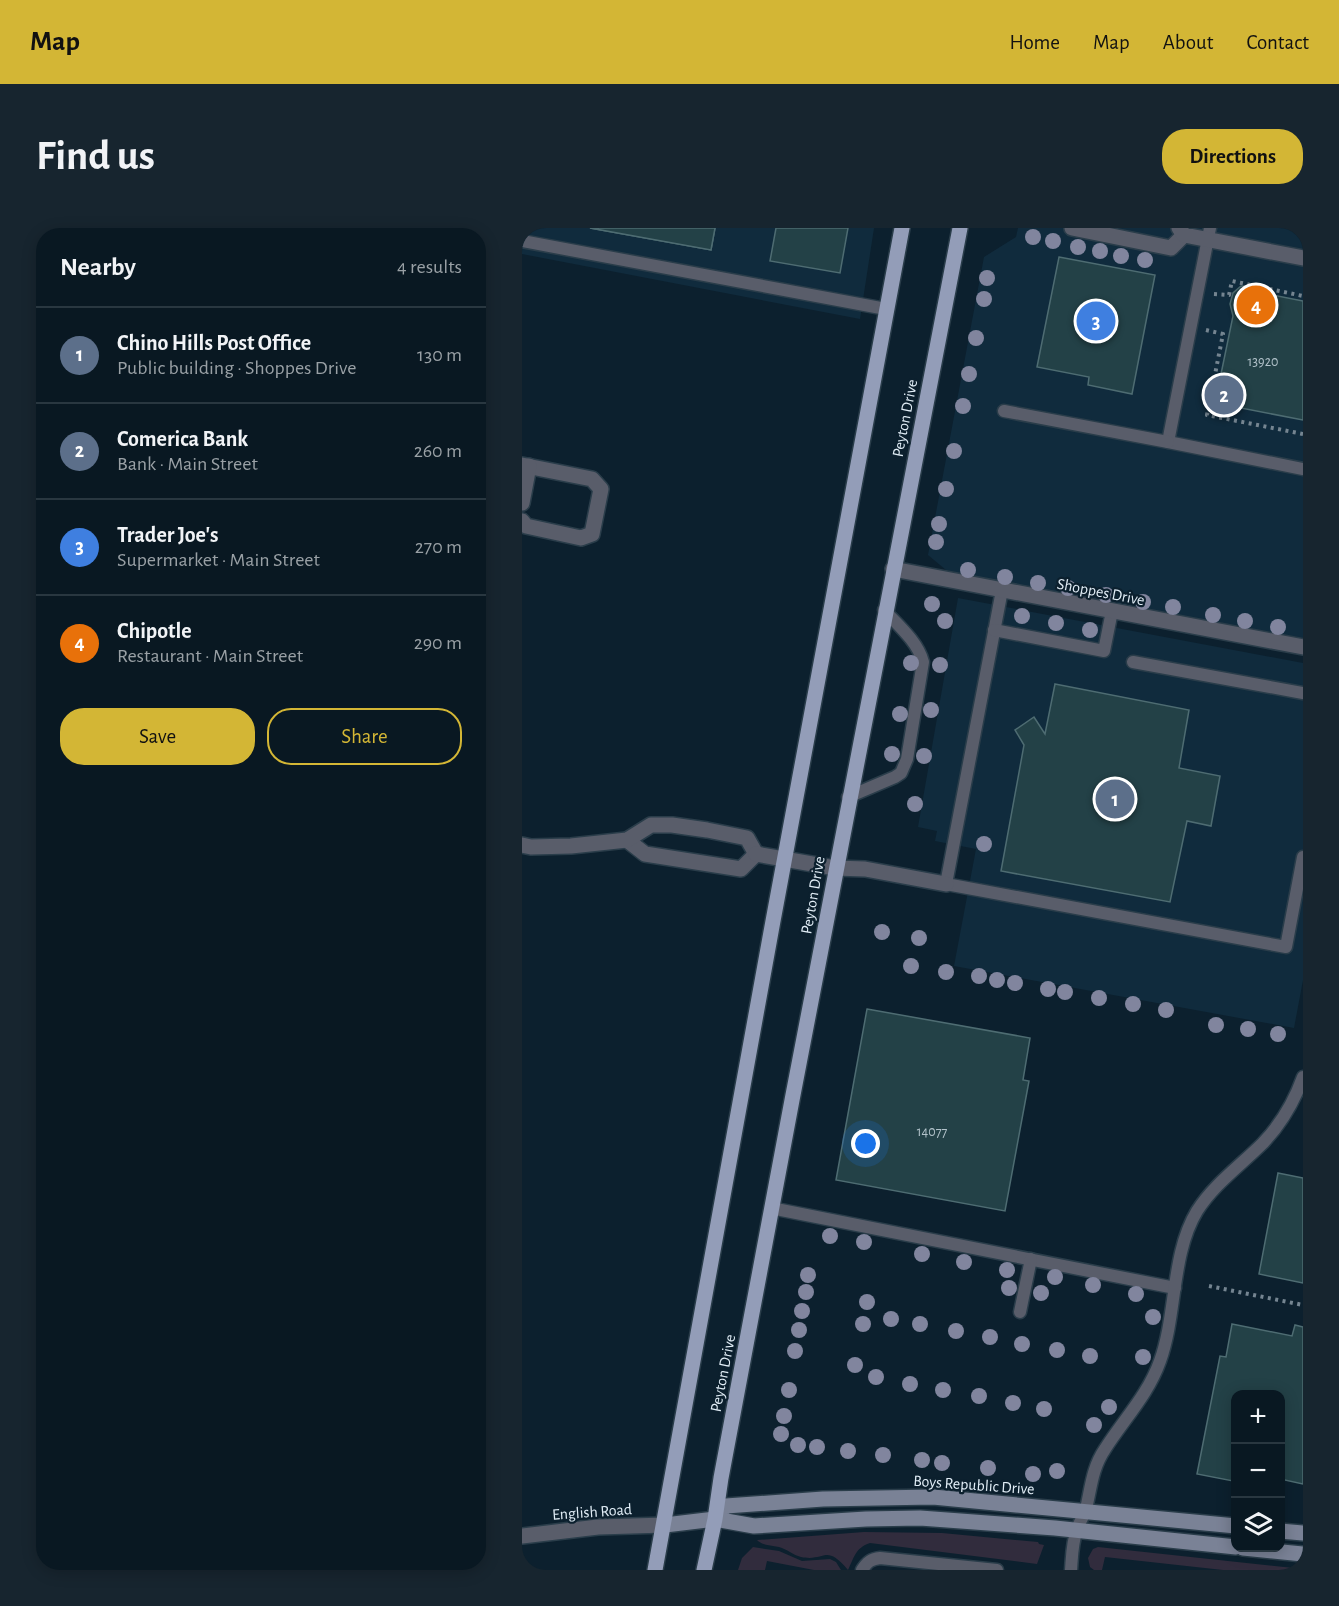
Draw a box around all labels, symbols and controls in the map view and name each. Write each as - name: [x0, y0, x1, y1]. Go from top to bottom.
- text: Map: [30, 28, 80, 56]
- text: Home: [1009, 32, 1060, 53]
- text: Map: [1093, 32, 1130, 53]
- text: About: [1163, 32, 1213, 53]
- text: Contact: [1246, 32, 1309, 53]
- button: Directions: [1162, 129, 1303, 184]
- text: Find us: [36, 135, 155, 177]
- text: Nearby: [60, 254, 136, 280]
- text: 4 results: [397, 257, 462, 277]
- pin: 4: [1236, 282, 1276, 328]
- pin: 3: [1076, 298, 1116, 344]
- text: Chino Hills Post Office: [117, 332, 311, 354]
- text: 1: [76, 345, 83, 365]
- text: 130 m: [417, 345, 462, 365]
- house number: 13920: [1248, 355, 1278, 369]
- text: Public building · Shoppes Drive: [117, 358, 356, 378]
- pin: 2: [1204, 372, 1244, 418]
- street label: Peyton Drive: [890, 378, 921, 458]
- text: Comerica Bank: [117, 428, 248, 450]
- text: 2: [75, 441, 84, 461]
- text: 260 m: [414, 441, 462, 461]
- text: Bank · Main Street: [117, 454, 258, 474]
- text: Trader Joe's: [117, 524, 218, 546]
- text: 3: [75, 537, 84, 557]
- text: 270 m: [415, 537, 462, 557]
- text: Supermarket · Main Street: [117, 550, 320, 570]
- street label: Shoppes Drive: [1056, 576, 1146, 608]
- text: Chipotle: [117, 620, 192, 642]
- text: 4: [74, 633, 85, 653]
- text: 290 m: [414, 633, 462, 653]
- text: Restaurant · Main Street: [117, 646, 303, 666]
- button: Save: [60, 708, 255, 765]
- button: Share: [267, 708, 462, 765]
- pin: 1: [1096, 776, 1134, 822]
- street label: Peyton Drive: [798, 855, 829, 935]
- house number: 14077: [917, 1125, 947, 1139]
- your location: [851, 1129, 880, 1158]
- street label: Peyton Drive: [708, 1333, 739, 1413]
- map controls: [1231, 1390, 1285, 1552]
- button: +: [1231, 1390, 1285, 1444]
- button: −: [1231, 1444, 1285, 1498]
- street label: Boys Republic Drive: [913, 1473, 1035, 1498]
- button: layers: [1231, 1498, 1285, 1552]
- street label: English Road: [552, 1501, 633, 1523]

